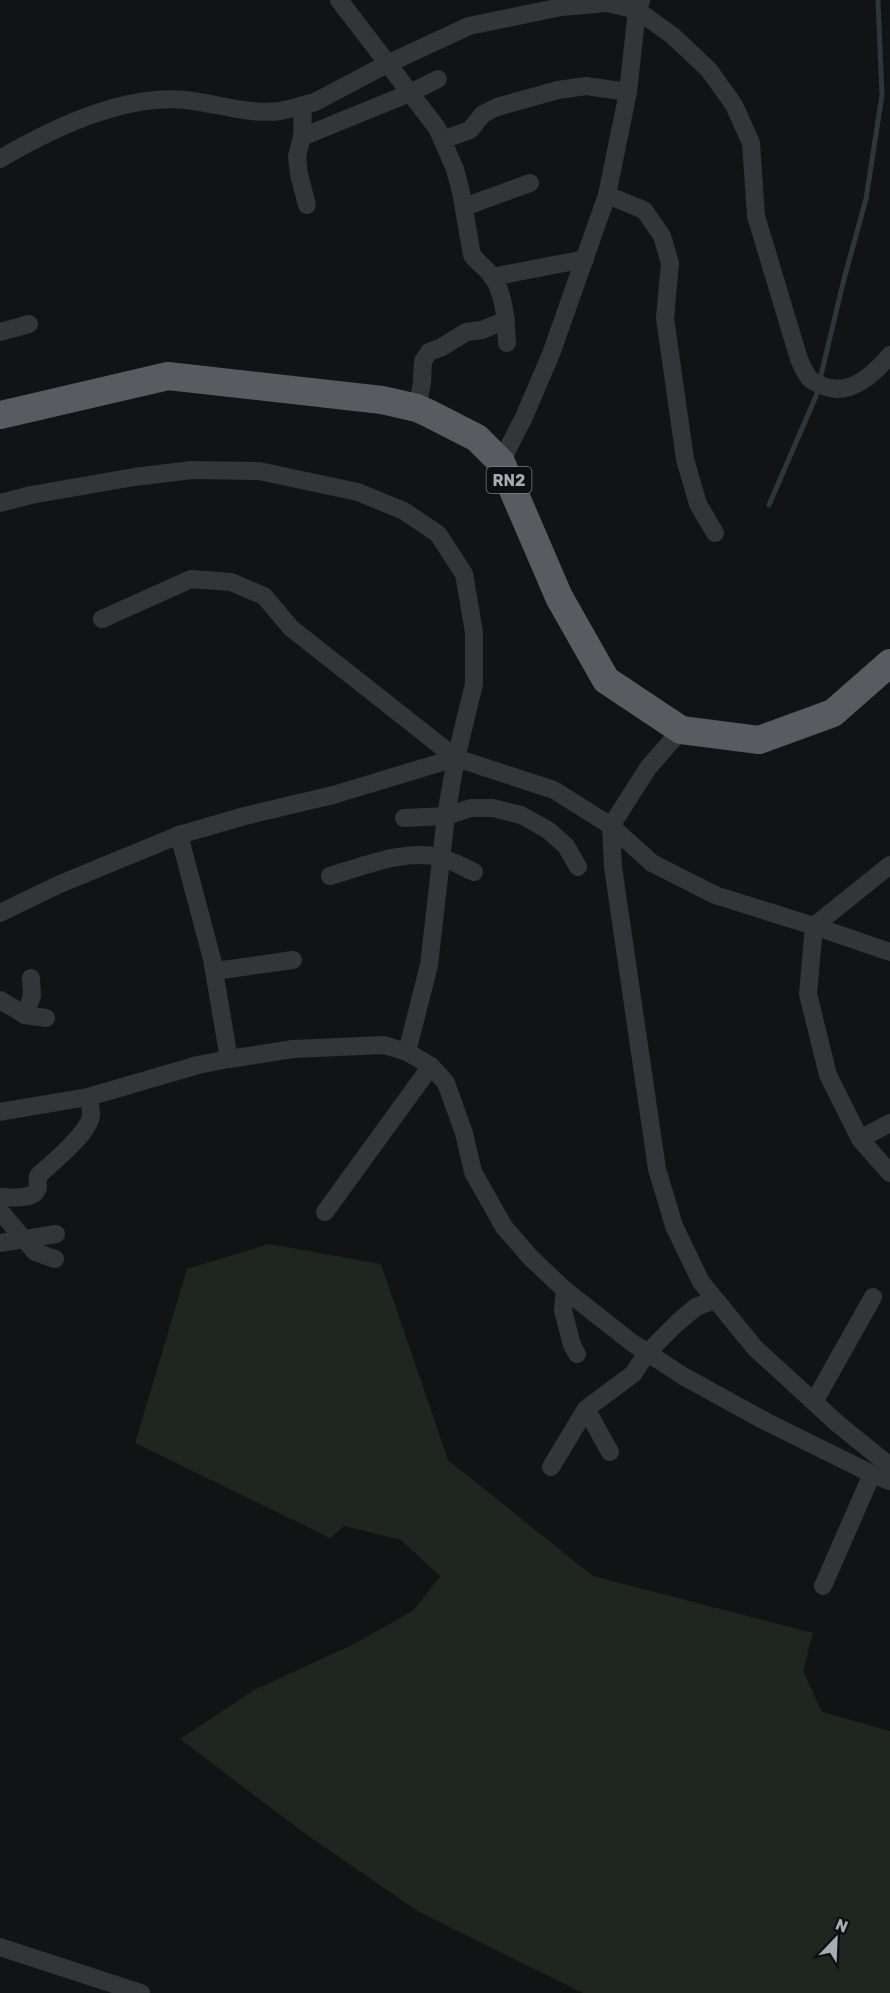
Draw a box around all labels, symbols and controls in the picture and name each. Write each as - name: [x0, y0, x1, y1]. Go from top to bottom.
- road number: RN2: [486, 467, 532, 493]
- north arrow: [806, 1909, 866, 1969]
- text: N: [833, 1915, 851, 1937]

